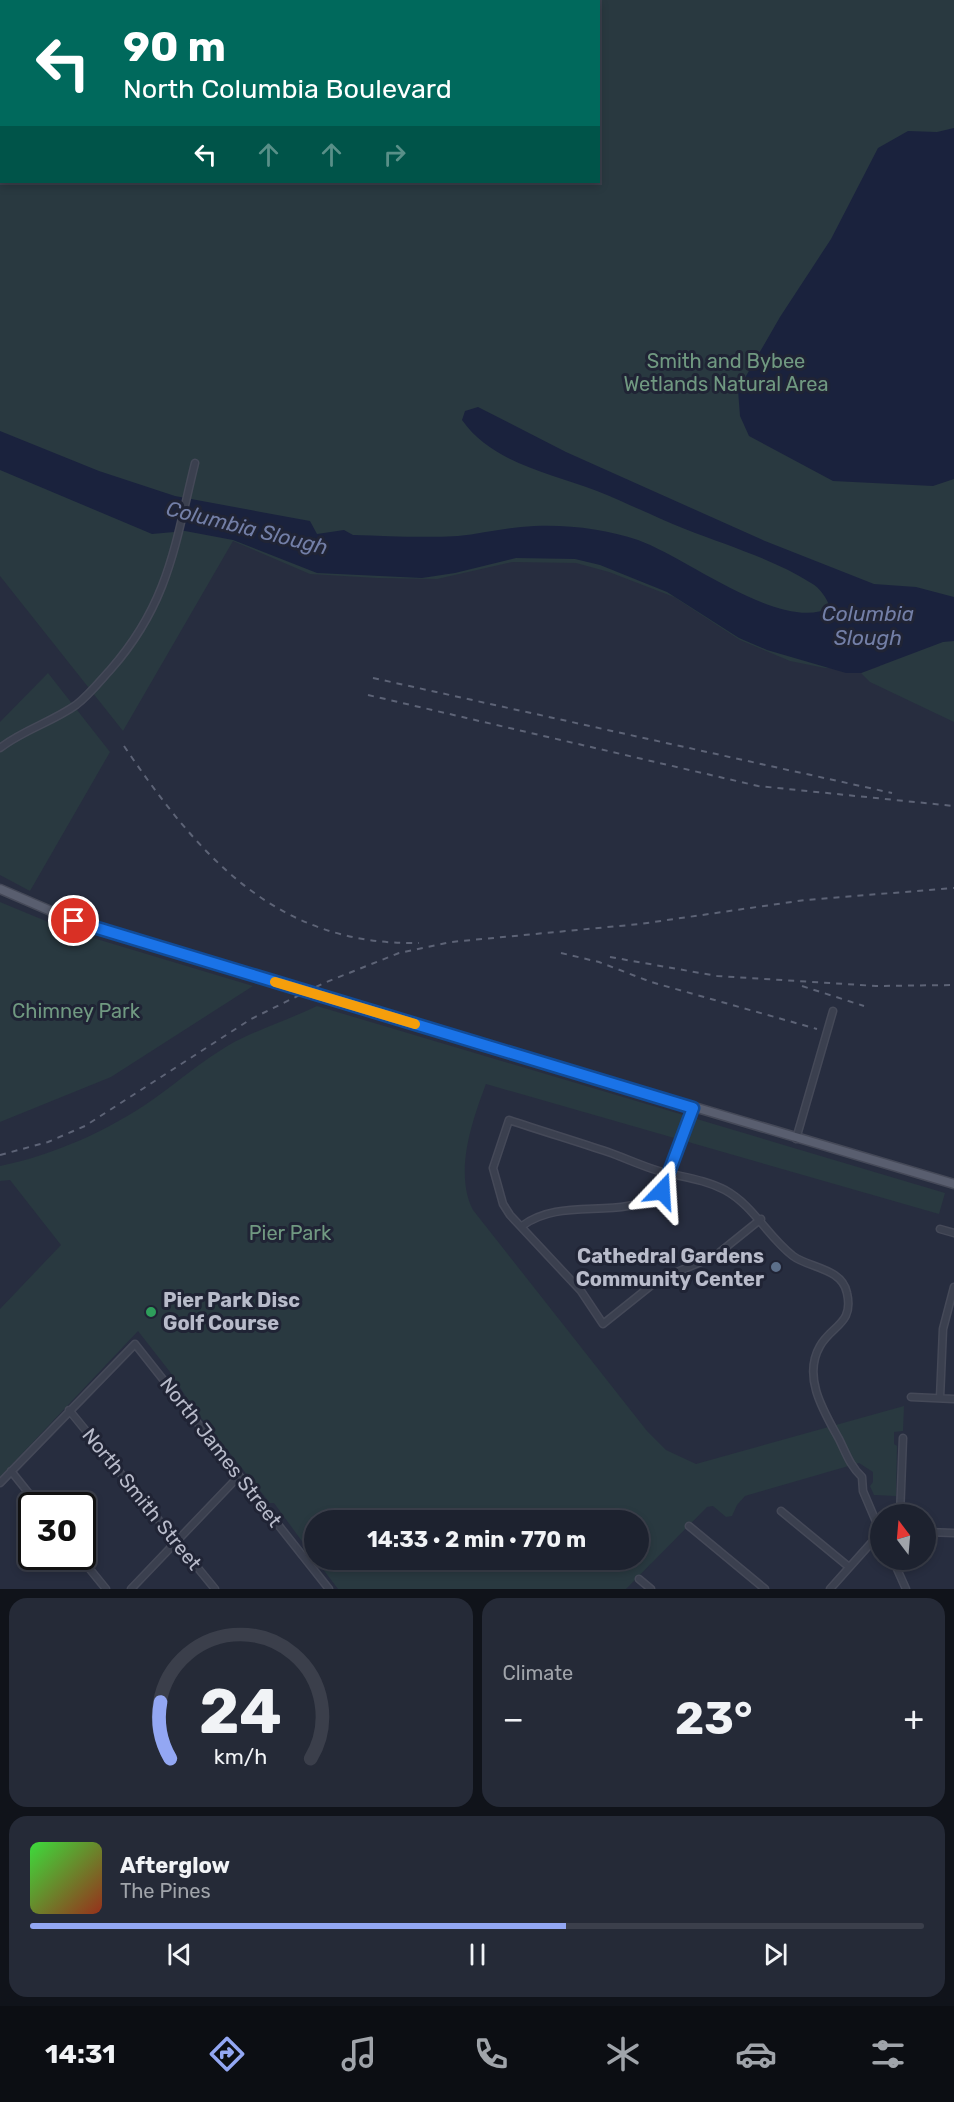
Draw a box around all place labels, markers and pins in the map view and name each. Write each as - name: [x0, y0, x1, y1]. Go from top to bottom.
- pin: [48, 895, 99, 946]
- place label: Cathedral Gardens Community Center: [576, 1244, 764, 1291]
- marker: Cathedral Gardens Community Center: [769, 1260, 783, 1274]
- place label: Pier Park Disc Golf Course: [163, 1288, 300, 1335]
- marker: Pier Park Disc Golf Course: [144, 1305, 158, 1319]

